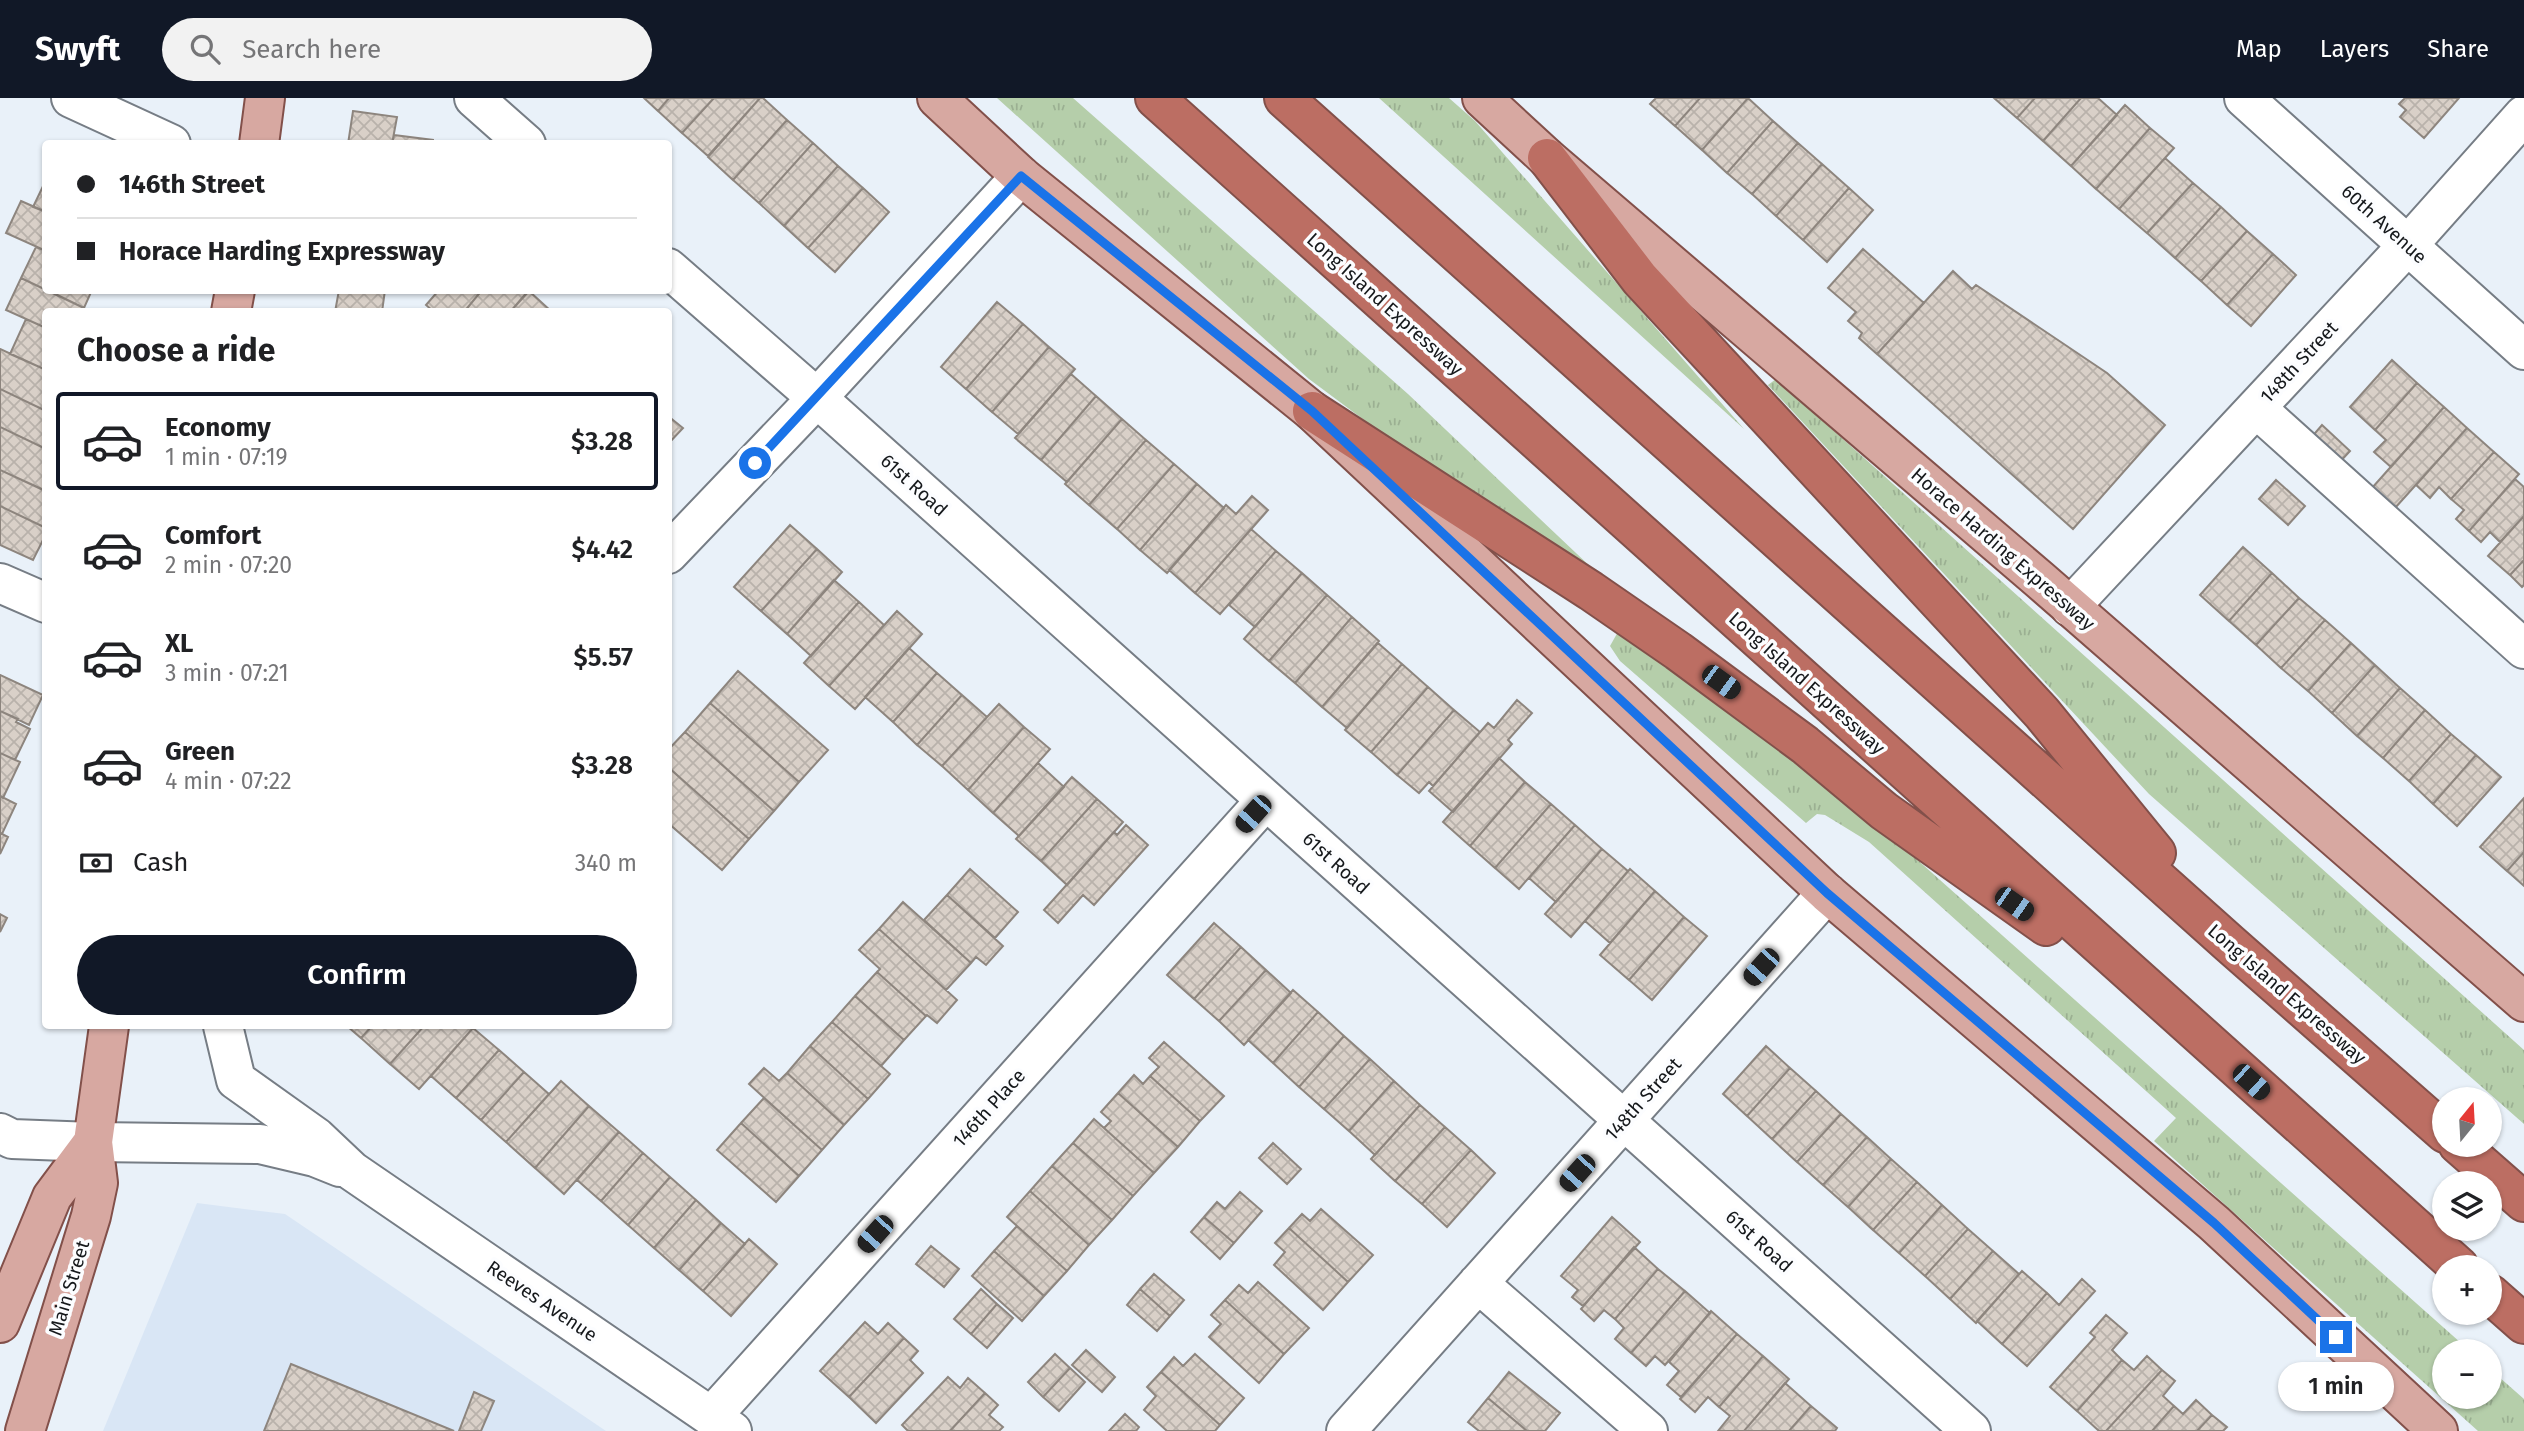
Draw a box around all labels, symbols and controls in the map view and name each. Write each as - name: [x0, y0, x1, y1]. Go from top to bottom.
- search box: [162, 18, 652, 81]
- text: Swyft: [35, 29, 120, 69]
- icon: search: [186, 30, 224, 68]
- text: Search here: [242, 34, 381, 65]
- text: Map: [2236, 35, 2282, 63]
- text: Layers: [2320, 35, 2389, 63]
- text: Share: [2427, 35, 2489, 63]
- text: 146th Street: [119, 169, 265, 200]
- street label: 60th Avenue: [2337, 180, 2431, 268]
- street label: Long Island Expressway: [1302, 228, 1468, 381]
- text: Horace Harding Expressway: [119, 236, 445, 267]
- street label: 148th Street: [2255, 316, 2343, 408]
- text: Choose a ride: [77, 331, 275, 369]
- icon: car: [81, 410, 144, 473]
- text: Economy: [165, 412, 271, 443]
- text: $3.28: [571, 426, 633, 457]
- text: 1 min · 07:19: [165, 443, 288, 471]
- route start: [739, 447, 771, 479]
- street label: 61st Road: [876, 449, 952, 521]
- street label: Horace Harding Expressway: [1906, 463, 2100, 635]
- icon: car: [81, 518, 144, 581]
- text: Comfort: [165, 520, 261, 551]
- text: $4.42: [571, 534, 633, 565]
- text: 2 min · 07:20: [165, 551, 292, 579]
- street label: Long Island Expressway: [1724, 607, 1890, 760]
- icon: car: [81, 626, 144, 689]
- text: XL: [165, 628, 193, 659]
- text: $5.57: [574, 642, 633, 673]
- text: 3 min · 07:21: [165, 659, 289, 687]
- car: [1698, 661, 1745, 703]
- icon: car: [81, 734, 144, 797]
- text: Green: [165, 736, 235, 767]
- text: $3.28: [571, 750, 633, 781]
- text: 4 min · 07:22: [165, 767, 292, 795]
- car: [1232, 791, 1275, 837]
- street label: 61st Road: [1298, 827, 1374, 899]
- icon: cash: [77, 844, 115, 882]
- text: Cash: [133, 847, 189, 878]
- text: 340 m: [575, 849, 637, 877]
- car: [1991, 883, 2038, 925]
- street label: Long Island Expressway: [2203, 919, 2371, 1069]
- button: Confirm: [77, 935, 637, 1015]
- car: [1740, 944, 1783, 990]
- street label: 148th Street: [1600, 1053, 1686, 1145]
- car: [2229, 1060, 2274, 1104]
- street label: 146th Place: [948, 1064, 1030, 1152]
- north arrow: [2432, 1087, 2502, 1157]
- map controls: [2432, 1087, 2502, 1409]
- car: [1556, 1150, 1599, 1196]
- button: layers: [2432, 1171, 2502, 1241]
- street label: 61st Road: [1721, 1205, 1797, 1277]
- car: [854, 1211, 897, 1257]
- street label: Main Street: [44, 1238, 94, 1338]
- button: +: [2432, 1255, 2502, 1325]
- street label: Reeves Avenue: [482, 1256, 602, 1346]
- route end: [2320, 1321, 2352, 1353]
- button: −: [2432, 1339, 2502, 1409]
- callout: 1 min: [2278, 1362, 2394, 1410]
- text: 1 min: [2308, 1372, 2364, 1400]

